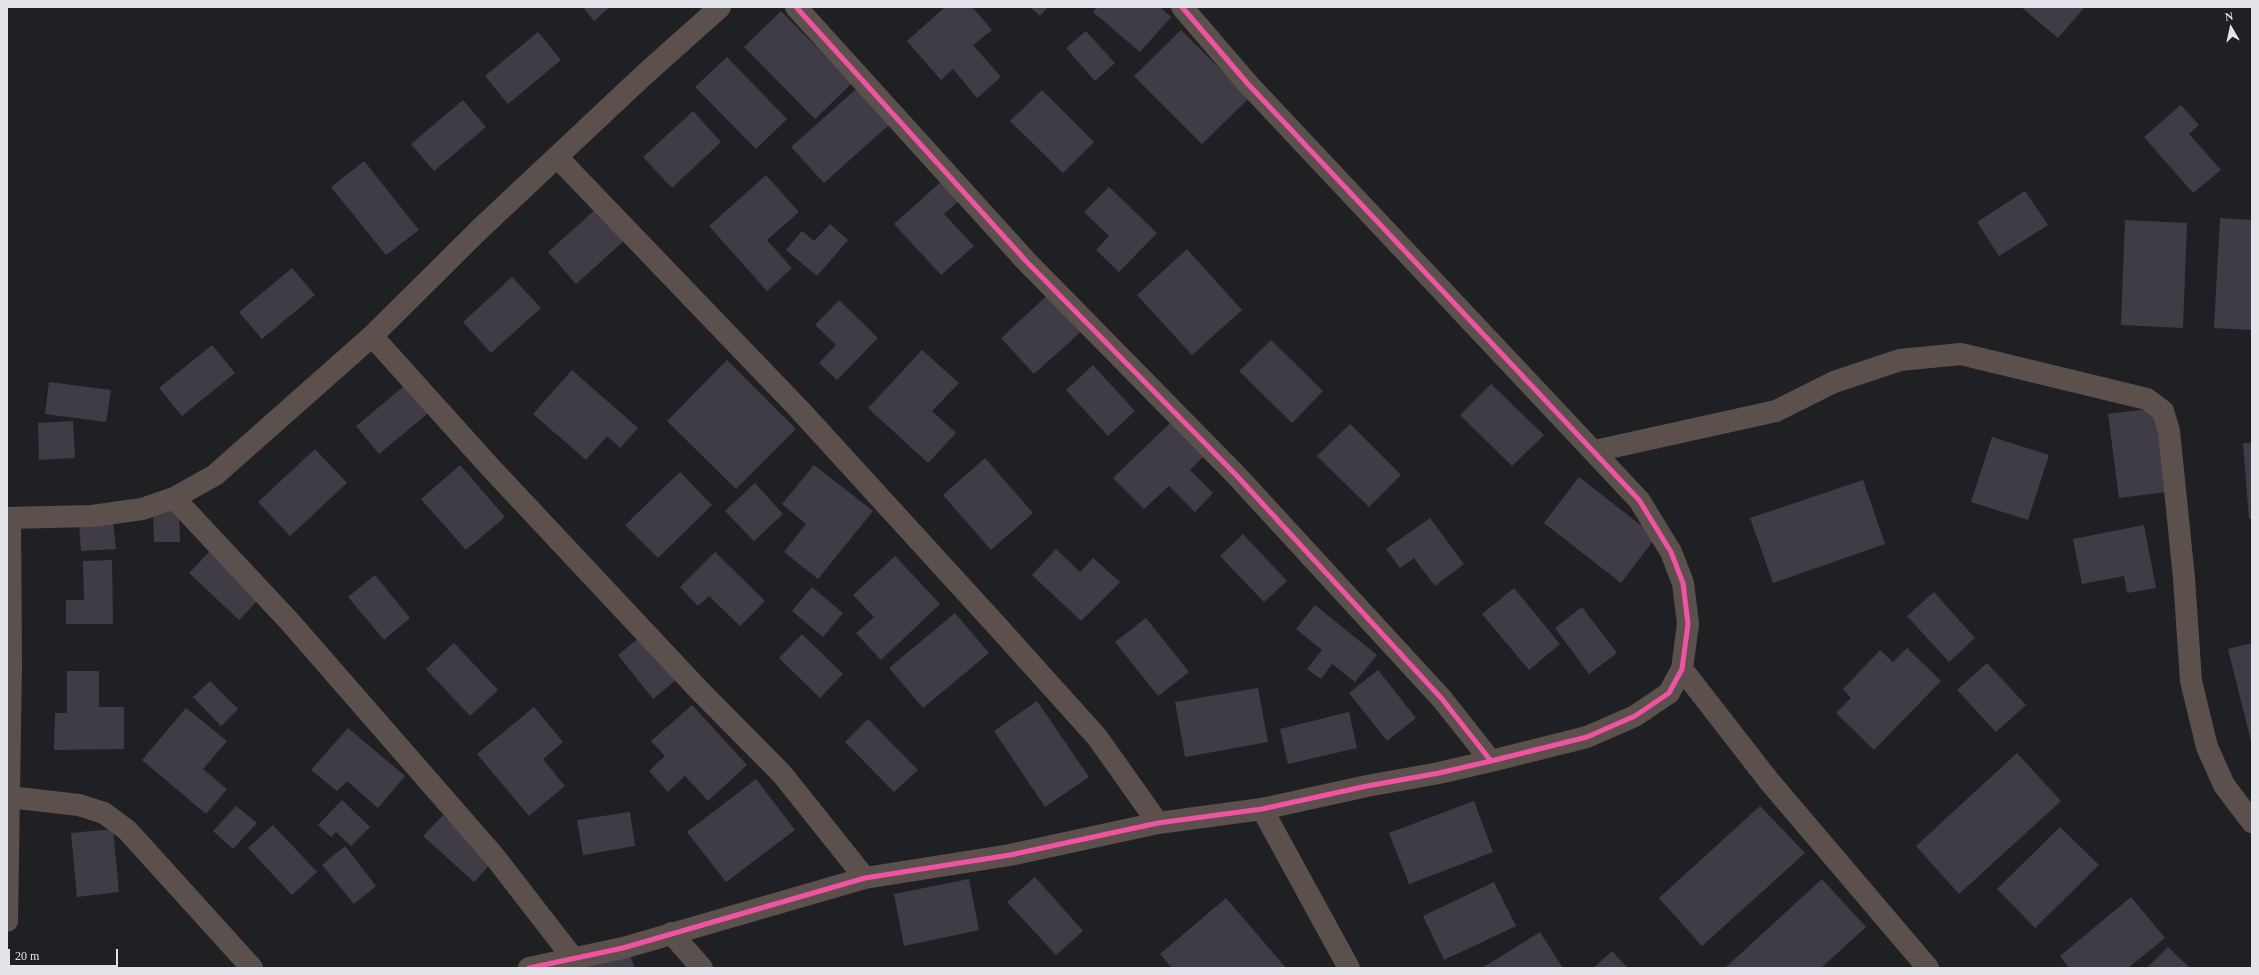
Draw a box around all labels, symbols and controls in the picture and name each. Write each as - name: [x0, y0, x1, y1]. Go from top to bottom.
- north arrow: [2211, 8, 2251, 48]
- text: N: [2224, 10, 2234, 23]
- scale bar: [10, 941, 120, 967]
- text: 20 m: [15, 949, 39, 963]

